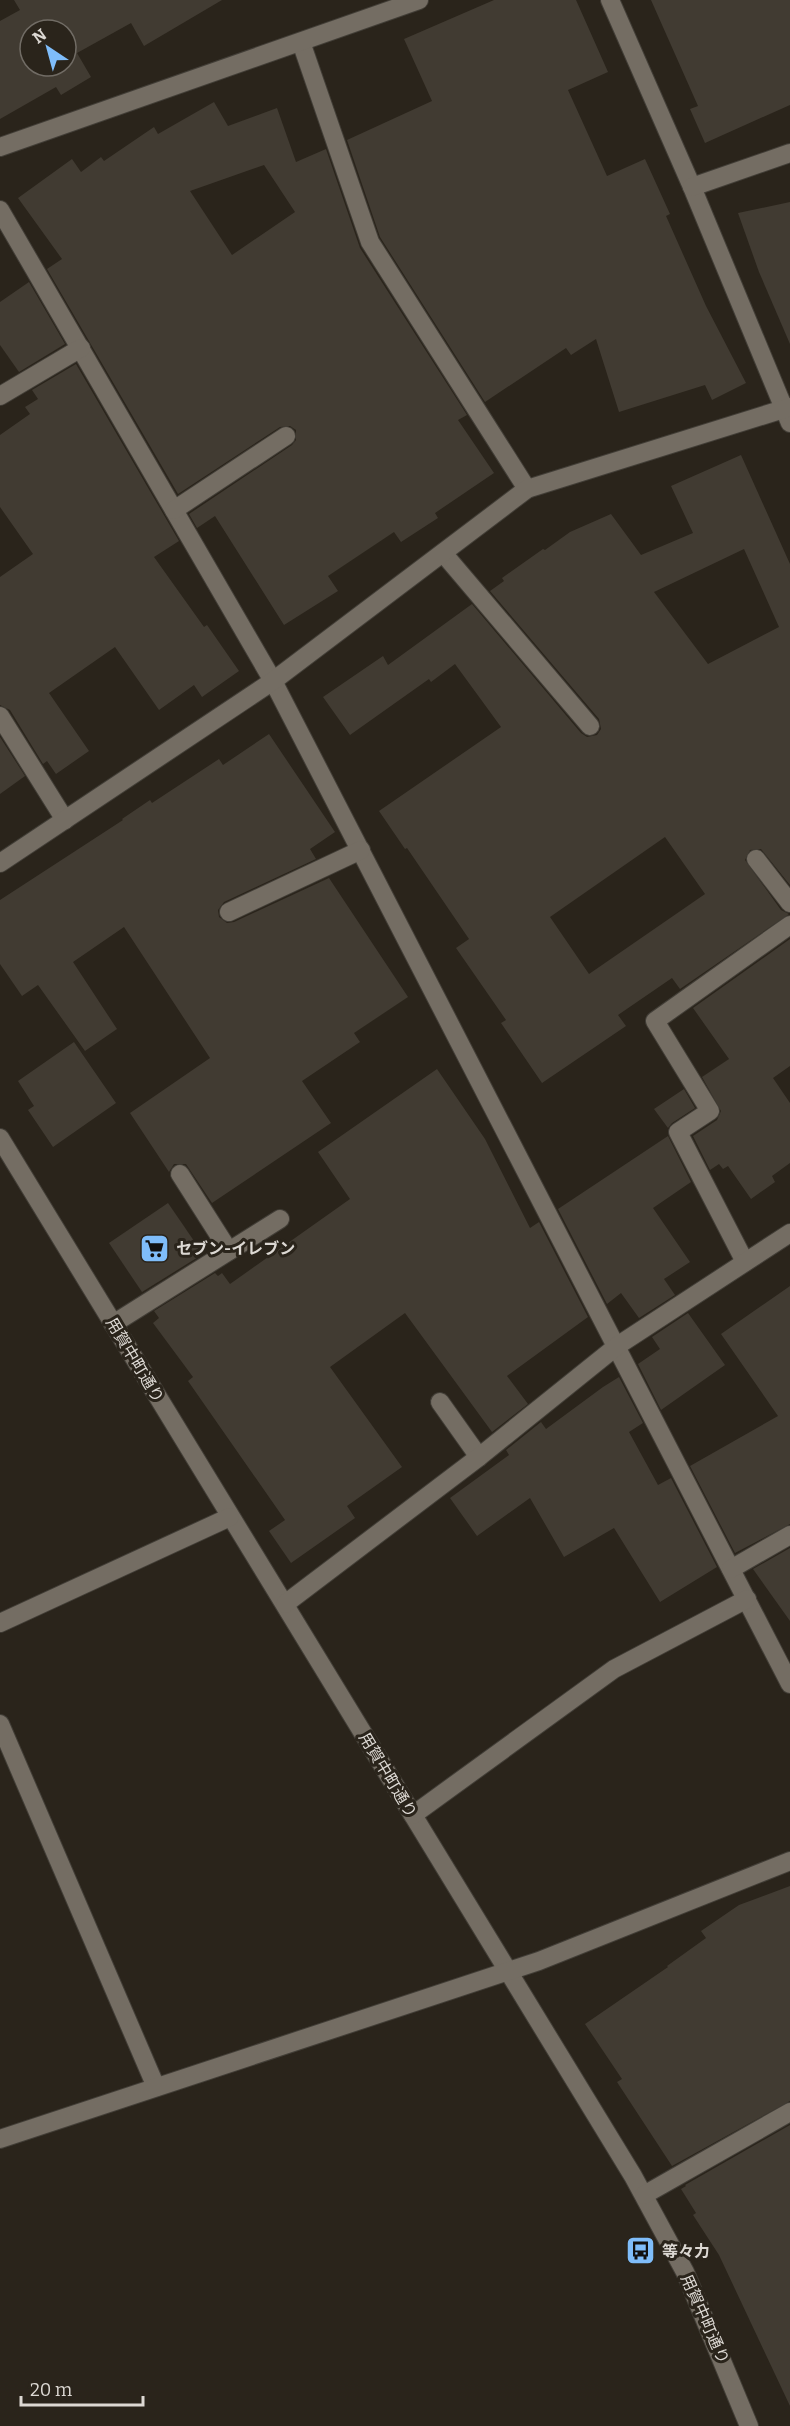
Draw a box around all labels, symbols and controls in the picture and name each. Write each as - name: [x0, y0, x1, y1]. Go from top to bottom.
- north arrow: [18, 18, 78, 78]
- text: N: [29, 25, 50, 48]
- supermarket icon: セブン-イレブン: [139, 1232, 171, 1264]
- place label: セブン-イレブン: [176, 1239, 295, 1258]
- street label: 用賀中町通り: [102, 1314, 168, 1406]
- street label: 用賀中町通り: [355, 1729, 421, 1821]
- bus stop icon: 等々力: [625, 2235, 657, 2267]
- place label: 等々力: [662, 2242, 710, 2261]
- street label: 用賀中町通り: [677, 2271, 733, 2367]
- scale bar: [21, 2369, 142, 2407]
- text: 20 m: [30, 2379, 72, 2401]

